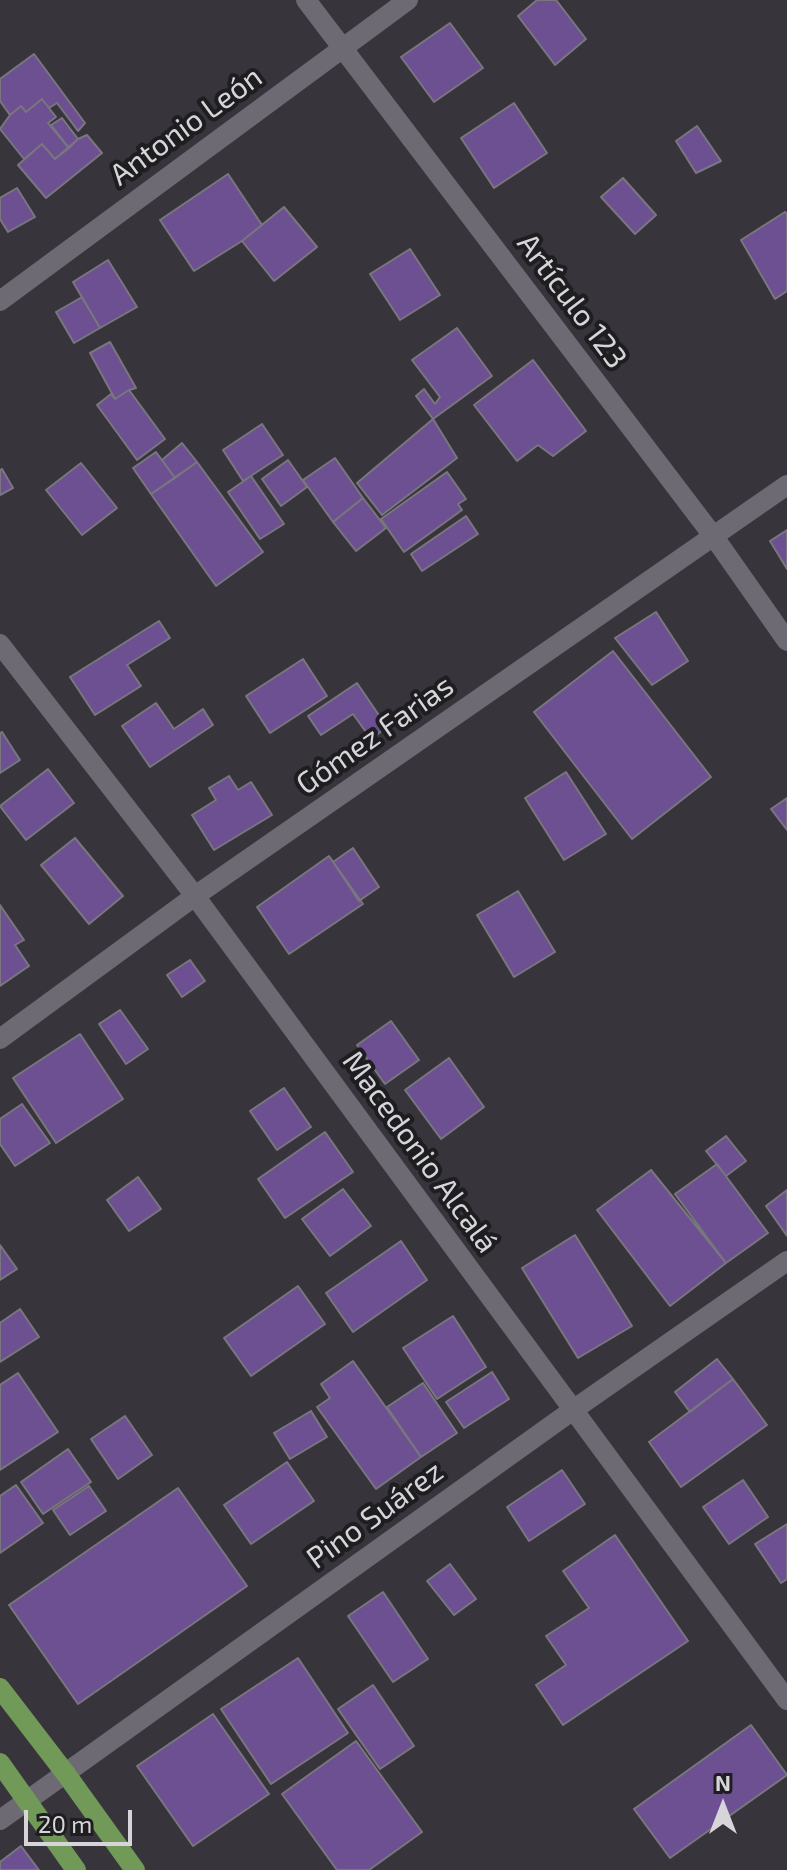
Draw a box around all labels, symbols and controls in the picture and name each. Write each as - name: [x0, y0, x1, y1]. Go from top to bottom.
- street label: Antonio León: [103, 59, 269, 193]
- street label: Artículo 123: [510, 226, 634, 376]
- street label: Gómez Farias: [290, 668, 460, 802]
- street label: Macedonio Alcalá: [335, 1044, 505, 1260]
- street label: Pino Suárez: [300, 1453, 450, 1577]
- north arrow: [683, 1766, 763, 1846]
- text: N: [715, 1769, 731, 1795]
- scale bar: [28, 1794, 136, 1844]
- text: 20 m: [38, 1809, 92, 1838]

